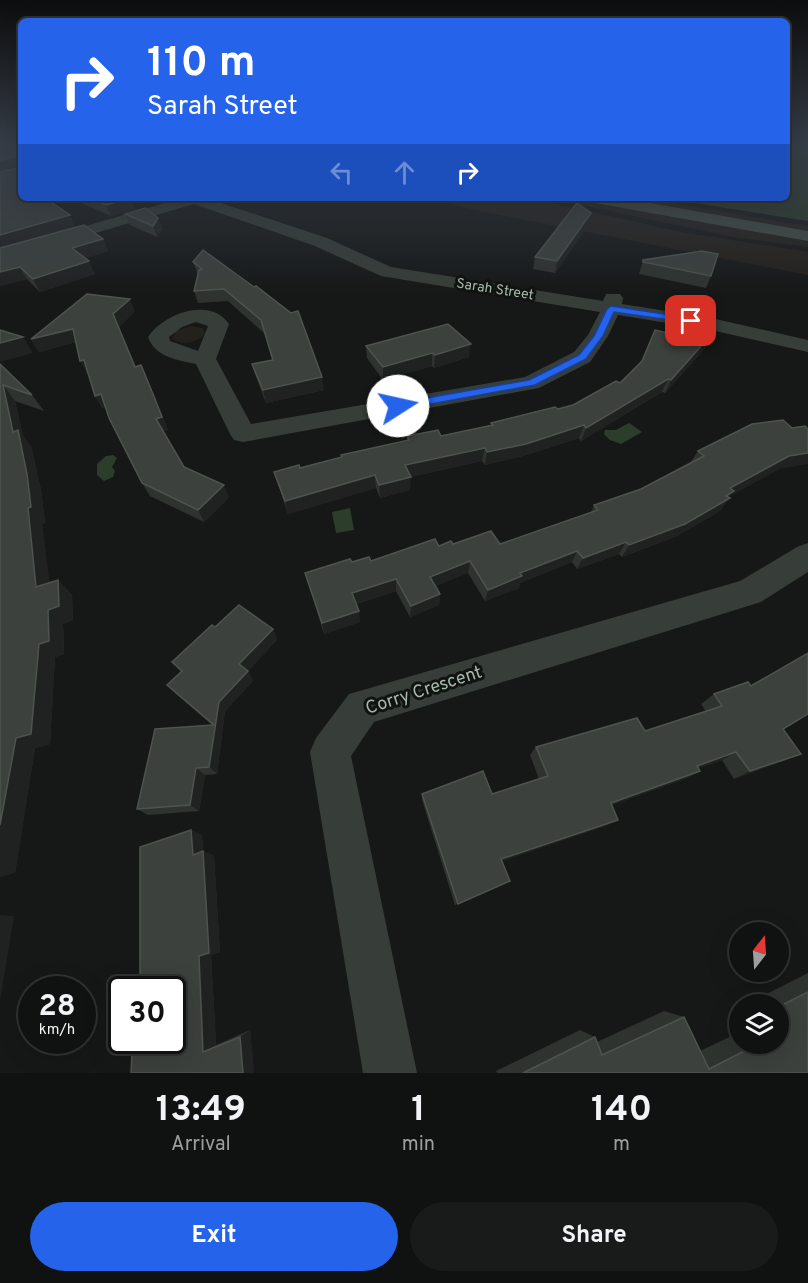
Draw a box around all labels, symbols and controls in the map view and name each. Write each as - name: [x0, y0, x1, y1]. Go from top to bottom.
- text: 110 m: [147, 38, 256, 91]
- icon: right: [48, 42, 126, 120]
- text: Sarah Street: [147, 90, 298, 124]
- icon: left: [325, 156, 358, 189]
- icon: ahead: [388, 156, 421, 189]
- icon: right: [451, 156, 484, 189]
- street label: Sarah Street: [455, 275, 535, 305]
- pin: [665, 295, 716, 346]
- icon: arrive: [674, 304, 707, 337]
- position arrow: [366, 374, 430, 438]
- street label: Corry Crescent: [363, 661, 485, 721]
- north arrow: [729, 922, 789, 982]
- map controls: [729, 922, 789, 1054]
- speed limit sign: 30: [108, 976, 186, 1054]
- text: 28: [38, 989, 76, 1026]
- button: layers: [729, 994, 789, 1054]
- text: km/h: [39, 1021, 75, 1040]
- text: 13:49: [156, 1088, 246, 1134]
- text: 1: [411, 1088, 426, 1134]
- text: 140: [591, 1088, 652, 1134]
- text: Arrival: [171, 1132, 231, 1158]
- text: min: [402, 1132, 435, 1158]
- text: m: [613, 1132, 630, 1158]
- button: Exit: [30, 1202, 398, 1271]
- button: Share: [410, 1202, 778, 1271]

